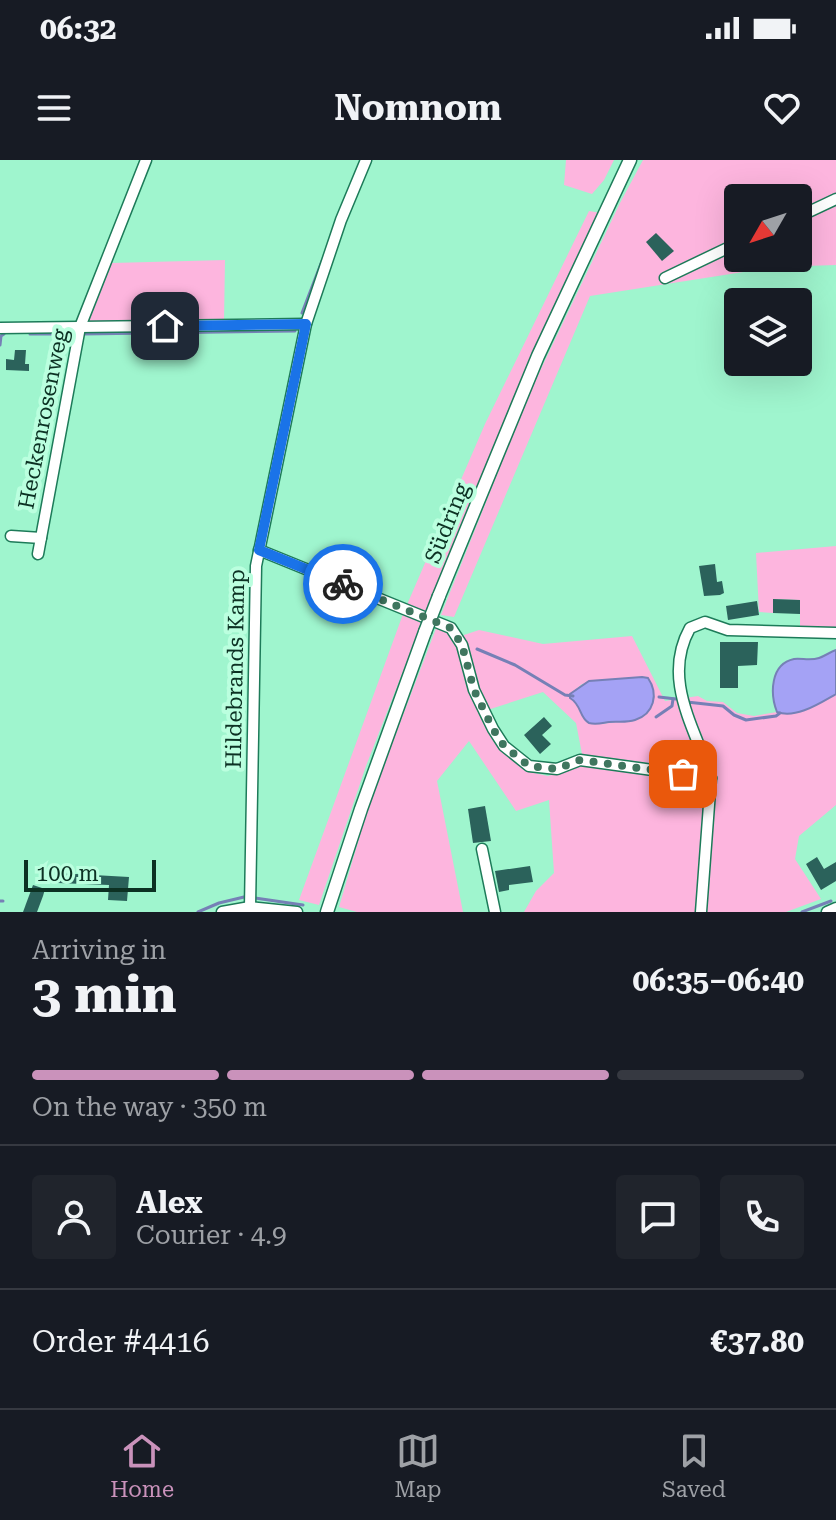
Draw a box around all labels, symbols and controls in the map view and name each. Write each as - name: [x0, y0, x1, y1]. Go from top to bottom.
- text: 06:32: [40, 11, 117, 46]
- icon: menu: [32, 86, 76, 130]
- icon: heart: [760, 86, 804, 130]
- text: Nomnom: [334, 87, 502, 129]
- north arrow: [724, 184, 812, 272]
- map controls: [724, 184, 812, 376]
- button: layers: [724, 288, 812, 376]
- pin: [131, 292, 199, 360]
- icon: home: [143, 304, 187, 348]
- street label: Heckenrosenweg: [13, 326, 73, 511]
- street label: Südring: [420, 479, 475, 567]
- courier: [303, 544, 383, 624]
- icon: bike: [321, 562, 365, 606]
- street label: Hildebrands Kamp: [221, 569, 249, 769]
- pin: [649, 740, 717, 808]
- icon: bag: [661, 752, 705, 796]
- scale bar: [24, 856, 156, 892]
- text: 100 m: [36, 861, 99, 886]
- text: Arriving in: [32, 935, 166, 965]
- text: 06:35–06:40: [632, 963, 804, 998]
- text: 3 min: [32, 964, 177, 1025]
- text: On the way · 350 m: [32, 1092, 267, 1122]
- button: person: [32, 1175, 116, 1259]
- button: chat: [616, 1175, 700, 1259]
- button: phone: [720, 1175, 804, 1259]
- text: Alex: [136, 1185, 203, 1220]
- text: Courier · 4.9: [136, 1220, 286, 1250]
- text: Order #4416: [32, 1324, 210, 1359]
- text: €37.80: [711, 1324, 804, 1359]
- tab: Home: [110, 1429, 174, 1502]
- tab: Map: [394, 1429, 442, 1502]
- tab: Saved: [662, 1429, 726, 1502]

